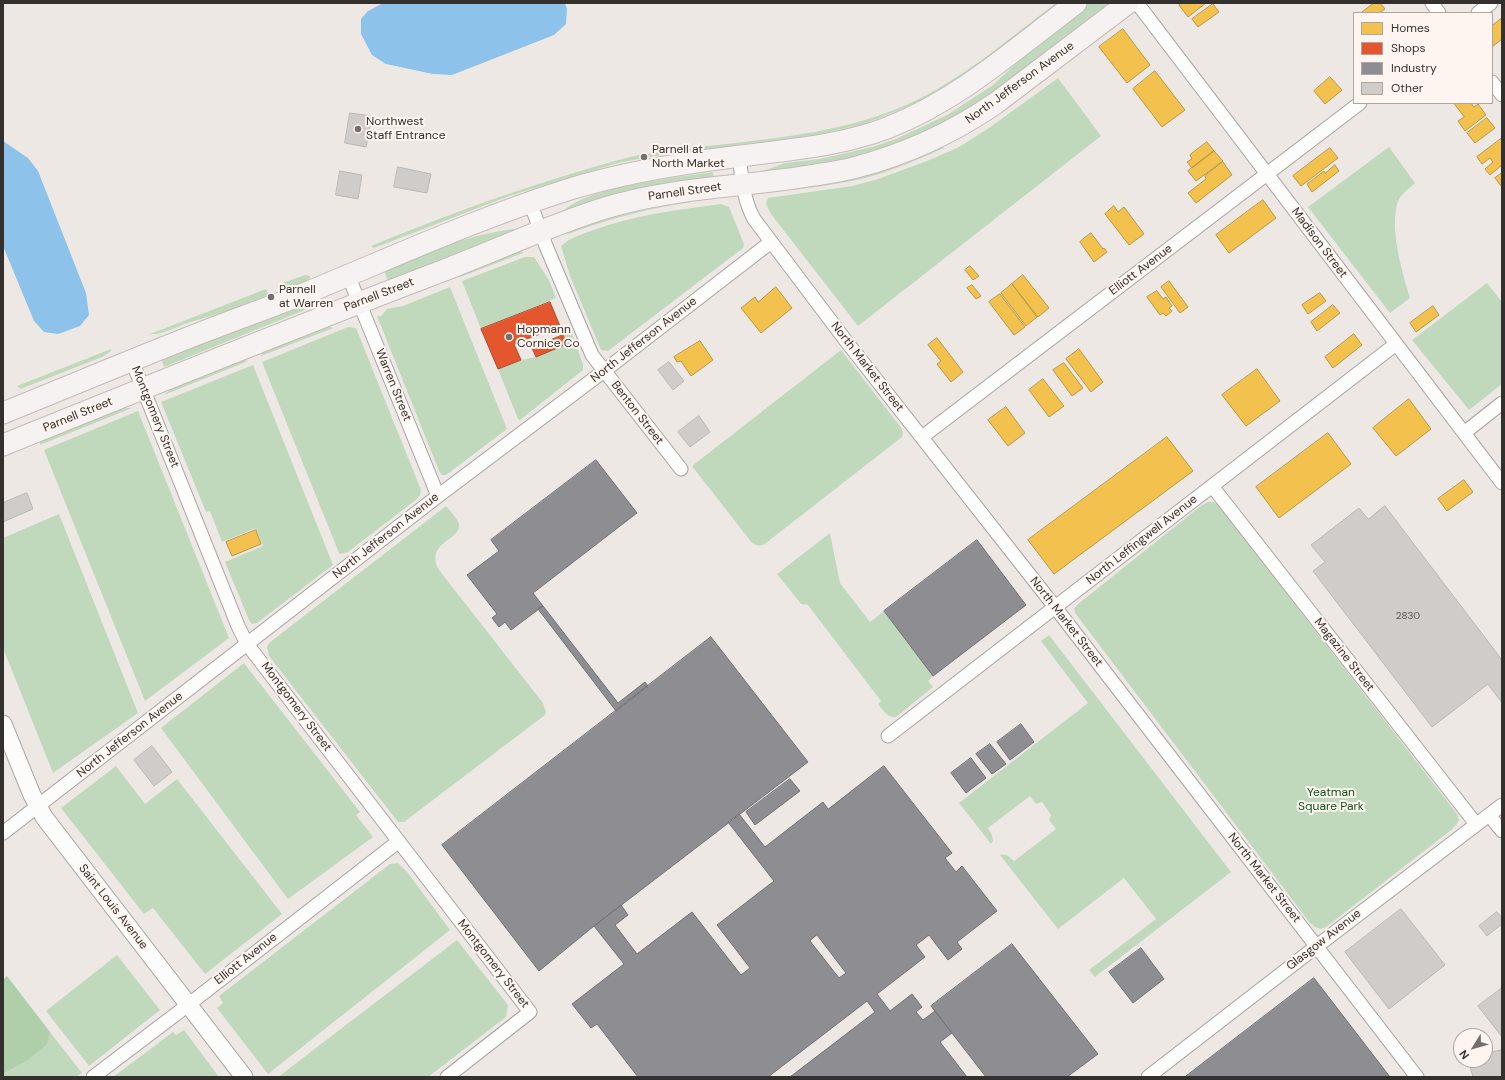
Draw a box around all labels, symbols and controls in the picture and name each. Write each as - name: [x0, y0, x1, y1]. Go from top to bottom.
- legend: [1353, 12, 1493, 104]
- text: Homes: [1391, 20, 1430, 36]
- street label: North Jefferson Avenue: [963, 39, 1077, 127]
- text: Shops: [1391, 40, 1426, 56]
- text: Industry: [1391, 60, 1437, 76]
- text: Other: [1391, 80, 1423, 96]
- place label: Northwest Staff Entrance: [366, 115, 445, 143]
- marker: Northwest Staff Entrance: [353, 124, 363, 134]
- place label: Parnell at North Market: [652, 143, 725, 171]
- marker: Parnell at North Market: [639, 152, 649, 162]
- street label: Parnell Street: [647, 180, 723, 204]
- street label: Madison Street: [1288, 205, 1350, 281]
- street label: Elliott Avenue: [1107, 242, 1175, 298]
- street label: Parnell Street: [342, 275, 416, 315]
- place label: Parnell at Warren: [279, 283, 333, 311]
- marker: Parnell at Warren: [266, 292, 276, 302]
- street label: North Jefferson Avenue: [588, 294, 700, 386]
- street label: North Market Street: [828, 319, 906, 415]
- place label: Hopmann Cornice Co: [517, 323, 580, 351]
- marker: Hopmann Cornice Co: [504, 332, 514, 342]
- street label: Warren Street: [372, 347, 414, 423]
- street label: Montgomery Street: [128, 364, 182, 470]
- street label: Benton Street: [608, 378, 666, 448]
- street label: Parnell Street: [41, 394, 115, 436]
- street label: North Jefferson Avenue: [330, 490, 442, 582]
- street label: North Leffingwell Avenue: [1084, 492, 1200, 588]
- street label: North Market Street: [1027, 574, 1105, 670]
- house number: 2830: [1396, 610, 1420, 622]
- street label: Magazine Street: [1311, 615, 1377, 695]
- street label: Montgomery Street: [258, 659, 334, 755]
- street label: North Jefferson Avenue: [74, 689, 186, 781]
- park label: Yeatman Square Park: [1298, 786, 1364, 814]
- street label: North Market Street: [1225, 830, 1303, 926]
- street label: Saint Louis Avenue: [75, 862, 151, 952]
- street label: Glasgow Avenue: [1284, 906, 1364, 974]
- street label: Montgomery Street: [454, 917, 532, 1011]
- street label: Elliott Avenue: [212, 930, 280, 988]
- north arrow: [1453, 1028, 1493, 1068]
- text: N: [1456, 1047, 1472, 1062]

